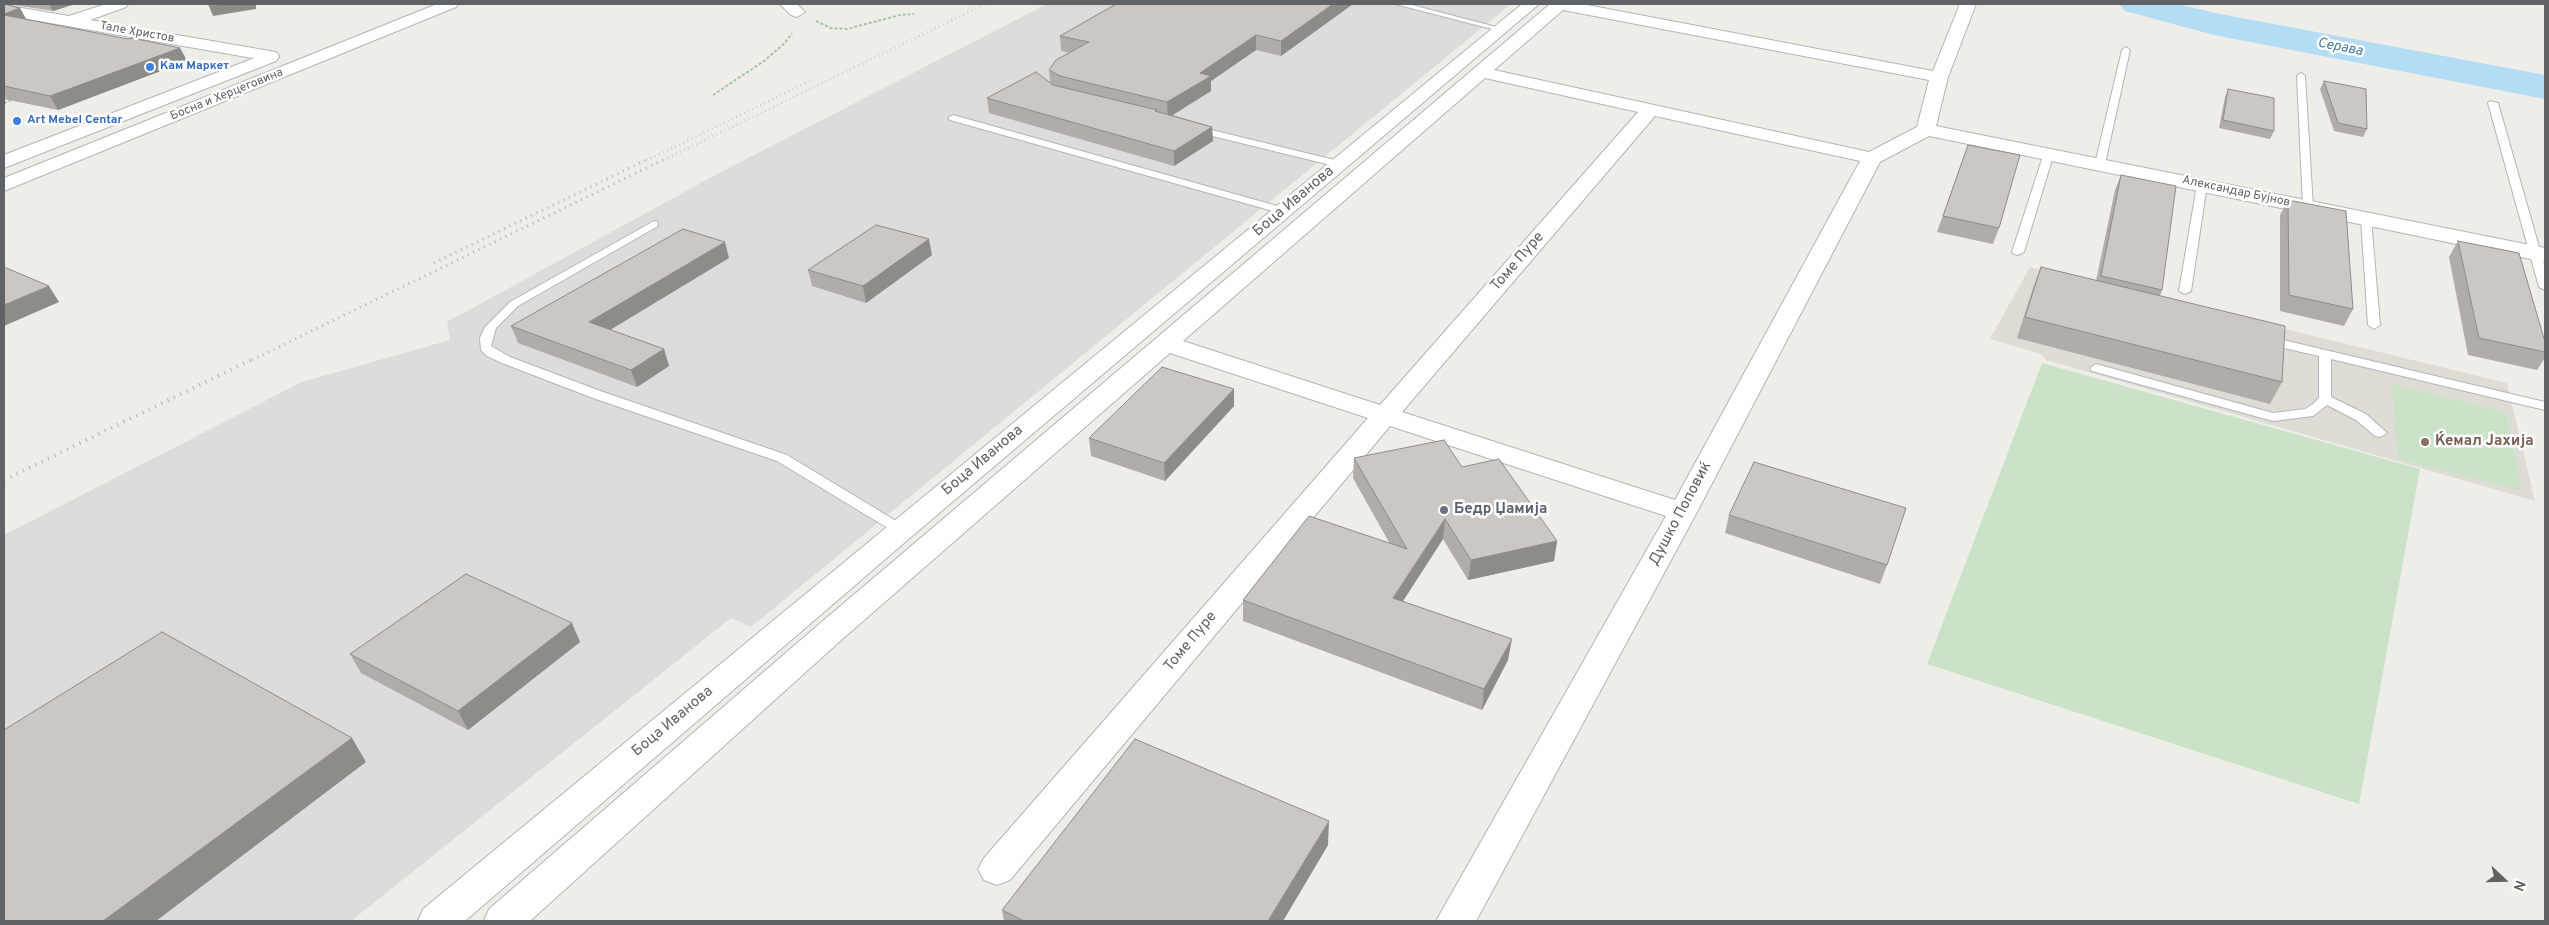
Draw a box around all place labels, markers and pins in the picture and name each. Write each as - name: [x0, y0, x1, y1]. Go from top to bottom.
- place label: Кам Маркет: [160, 60, 229, 74]
- marker: Кам Маркет: [144, 61, 156, 73]
- place label: Art Mebel Centar: [27, 114, 123, 128]
- marker: Art Mebel Centar: [11, 115, 23, 127]
- place label: Ќемал Јахија: [2435, 433, 2534, 451]
- marker: Ќемал Јахија: [2419, 436, 2431, 448]
- place label: Бедр Џамија: [1454, 501, 1547, 519]
- marker: Бедр Џамија: [1438, 504, 1450, 516]

